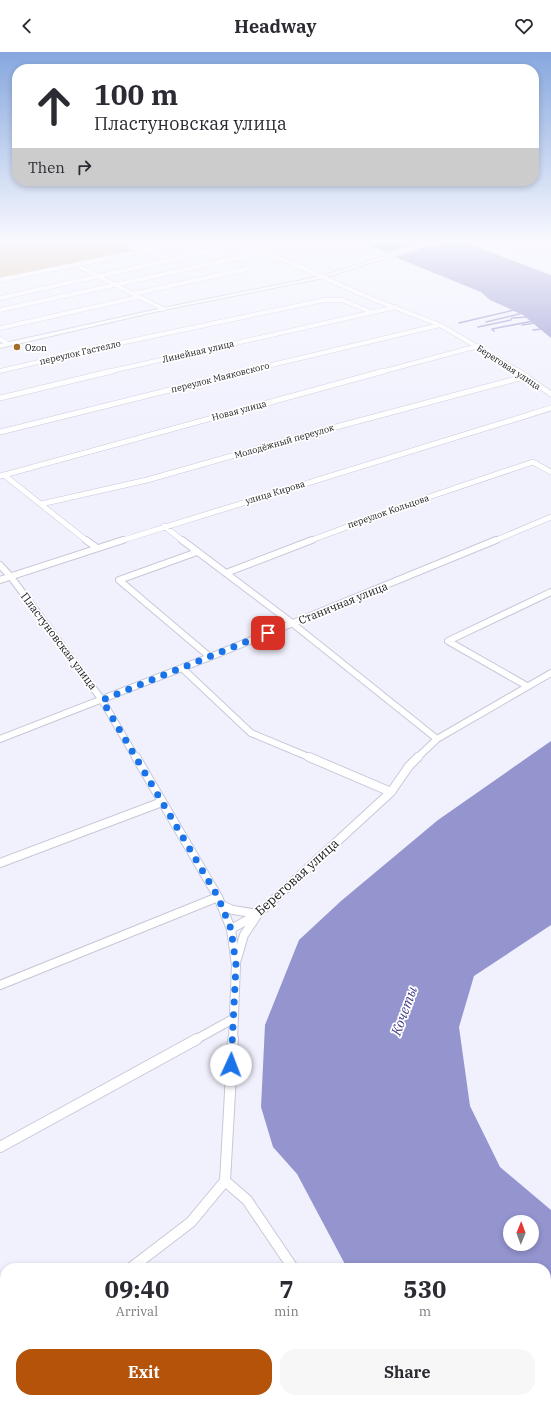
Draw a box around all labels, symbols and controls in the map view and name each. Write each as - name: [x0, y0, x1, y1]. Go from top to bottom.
- icon: back: [16, 15, 38, 37]
- text: Headway: [234, 15, 317, 38]
- icon: heart: [513, 15, 535, 37]
- text: 100 m: [94, 76, 178, 113]
- icon: ahead: [28, 80, 80, 132]
- text: Пластуновская улица: [94, 112, 287, 135]
- icon: right: [73, 156, 95, 178]
- text: Then: [28, 158, 65, 177]
- street label: переулок Гастелло: [38, 337, 122, 367]
- street label: Линейная улица: [161, 337, 235, 365]
- marker: Ozon: [12, 342, 22, 352]
- place label: Ozon: [25, 342, 47, 353]
- street label: Береговая улица: [475, 342, 543, 392]
- street label: переулок Маяковского: [170, 359, 270, 395]
- street label: Новая улица: [210, 397, 268, 423]
- street label: Молодёжный переулок: [233, 421, 336, 461]
- street label: улица Кирова: [244, 478, 306, 506]
- street label: переулок Кольцова: [346, 492, 430, 530]
- street label: Станичная улица: [296, 579, 390, 627]
- street label: Пластуновская улица: [18, 590, 100, 692]
- pin: [251, 616, 285, 650]
- icon: arrive: [257, 622, 279, 644]
- street label: Береговая улица: [251, 835, 343, 919]
- water label: Кочеты: [387, 984, 421, 1039]
- position arrow: [210, 1044, 252, 1086]
- north arrow: [503, 1215, 539, 1251]
- map controls: [503, 1215, 539, 1251]
- text: 09:40: [105, 1273, 169, 1305]
- text: 7: [279, 1273, 294, 1305]
- text: 530: [403, 1273, 446, 1305]
- text: Arrival: [116, 1303, 158, 1320]
- text: min: [274, 1303, 299, 1320]
- text: m: [419, 1303, 431, 1320]
- button: Exit: [16, 1349, 272, 1395]
- button: Share: [280, 1349, 535, 1395]

